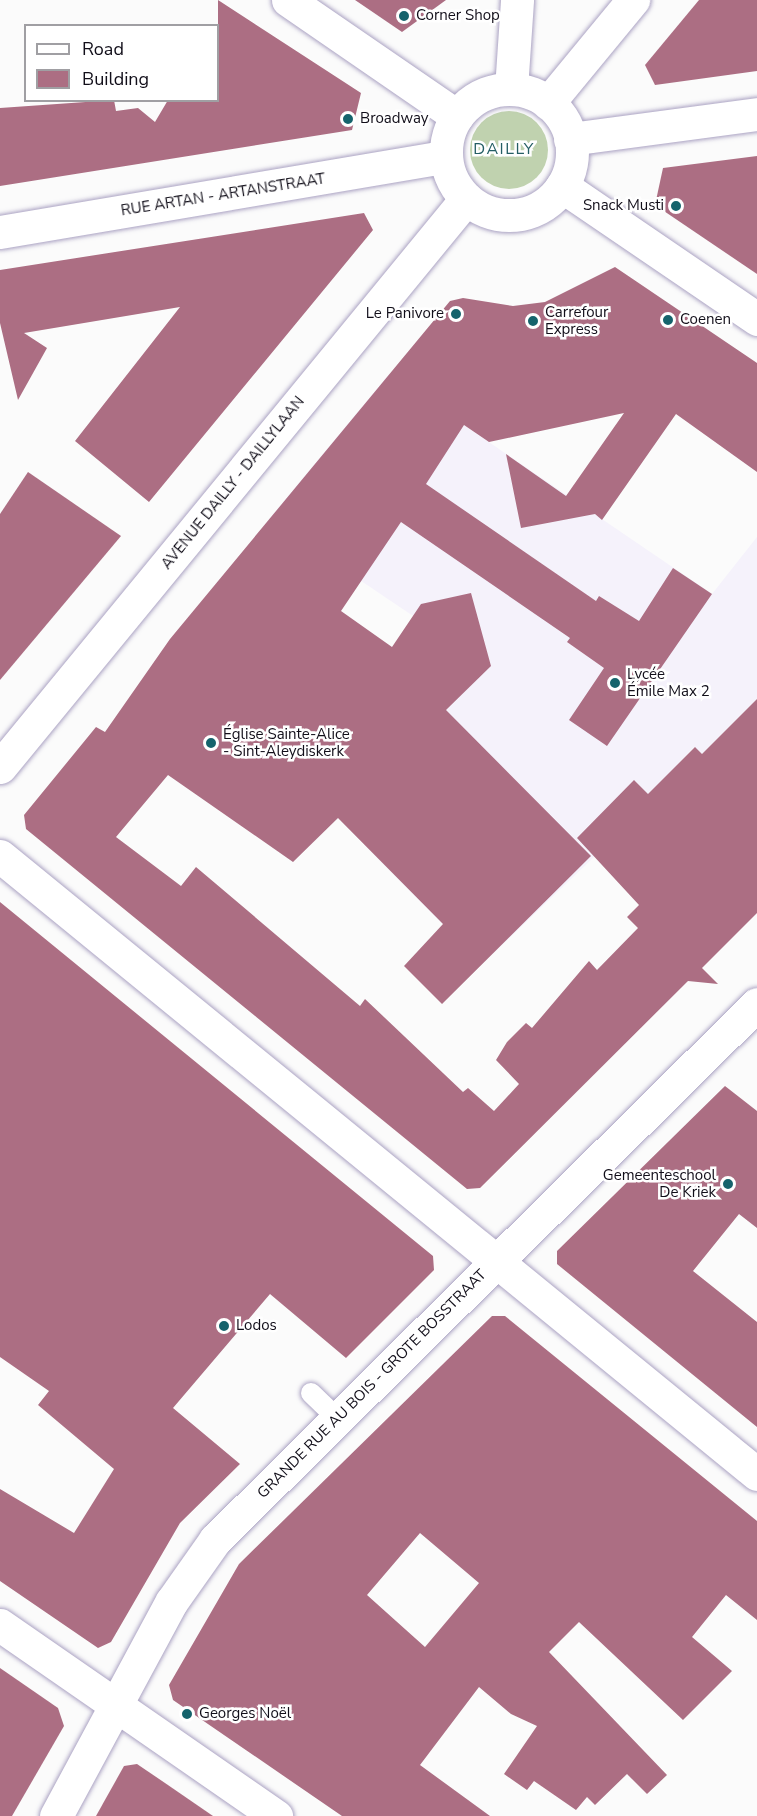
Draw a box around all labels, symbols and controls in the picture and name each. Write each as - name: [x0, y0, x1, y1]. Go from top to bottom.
- place label: Corner Shop: [416, 7, 500, 25]
- marker: Corner Shop: [397, 9, 411, 23]
- legend: [24, 24, 219, 102]
- text: Road: [82, 37, 124, 61]
- text: Building: [82, 67, 149, 91]
- place label: Broadway: [360, 110, 428, 128]
- marker: Broadway: [341, 112, 355, 126]
- district label: DAILLY: [473, 139, 535, 159]
- street label: RUE ARTAN - ARTANSTRAAT: [120, 170, 326, 220]
- place label: Snack Musti: [583, 197, 664, 215]
- marker: Snack Musti: [669, 199, 683, 213]
- place label: Carrefour Express: [545, 303, 608, 338]
- place label: Le Panivore: [366, 305, 444, 323]
- marker: Le Panivore: [449, 307, 463, 321]
- place label: Coenen: [680, 311, 731, 329]
- marker: Coenen: [661, 313, 675, 327]
- marker: Carrefour Express: [526, 314, 540, 328]
- street label: AVENUE DAILLY - DAILLYLAAN: [158, 393, 308, 573]
- place label: Lycée Émile Max 2: [627, 665, 710, 700]
- marker: Lycée Émile Max 2: [608, 676, 622, 690]
- place label: Église Sainte-Alice - Sint-Aleydiskerk: [223, 725, 350, 760]
- marker: Église Sainte-Alice - Sint-Aleydiskerk: [204, 736, 218, 750]
- place label: Gemeenteschool De Kriek: [603, 1166, 716, 1201]
- marker: Gemeenteschool De Kriek: [721, 1177, 735, 1191]
- street label: GRANDE RUE AU BOIS - GROTE BOSSTRAAT: [254, 1266, 490, 1502]
- place label: Lodos: [236, 1317, 277, 1335]
- marker: Lodos: [217, 1319, 231, 1333]
- place label: Georges Noël: [199, 1705, 291, 1723]
- marker: Georges Noël: [180, 1707, 194, 1721]

